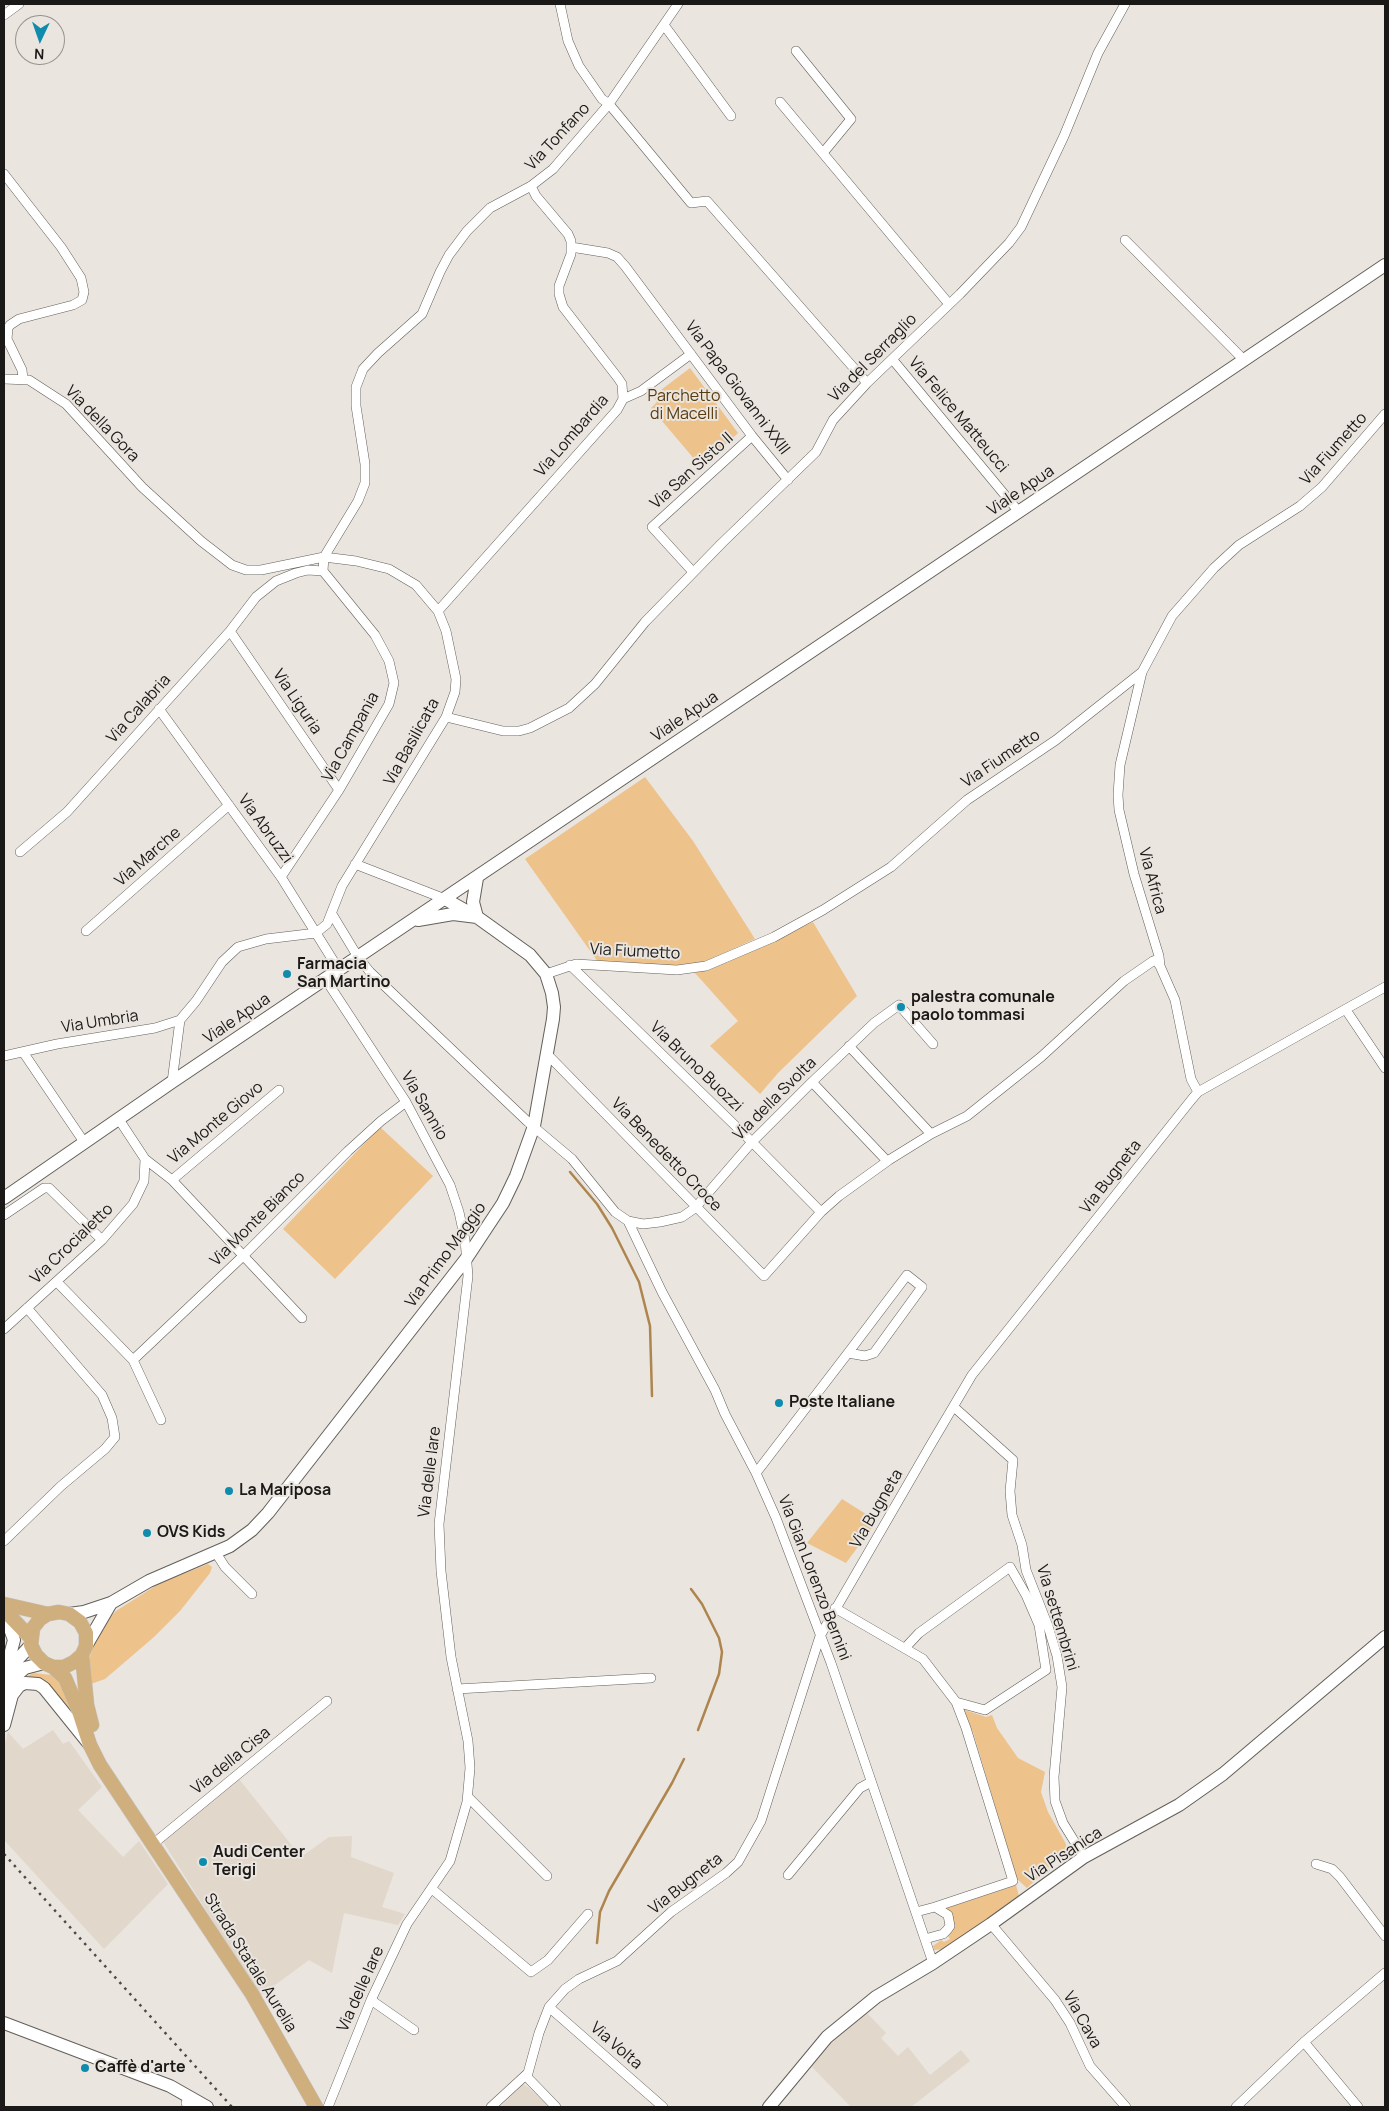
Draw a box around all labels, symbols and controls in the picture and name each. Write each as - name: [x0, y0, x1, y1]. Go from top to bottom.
- north arrow: [15, 15, 65, 65]
- text: N: [34, 45, 45, 64]
- street label: Via Tonfano: [522, 99, 594, 175]
- street label: Via del Serraglio: [825, 310, 921, 406]
- street label: Via Papa Giovanni XXIII: [681, 317, 793, 459]
- street label: Via Felice Matteucci: [904, 353, 1012, 477]
- street label: Via della Gora: [61, 382, 143, 466]
- park label: Parchetto di Macelli: [648, 387, 720, 425]
- street label: Via Lombardia: [531, 391, 613, 481]
- street label: Via Fiumetto: [1297, 409, 1371, 489]
- street label: Via San Sisto II: [647, 429, 737, 513]
- street label: Viale Apua: [984, 462, 1058, 520]
- street label: Via Liguria: [268, 666, 326, 738]
- street label: Via Calabria: [103, 671, 175, 747]
- street label: Viale Apua: [648, 688, 722, 746]
- street label: Via Campania: [318, 689, 384, 785]
- street label: Via Basilicata: [380, 695, 444, 789]
- street label: Via Fiumetto: [958, 726, 1044, 792]
- street label: Via Abruzzi: [234, 791, 296, 867]
- street label: Via Marche: [111, 823, 185, 891]
- street label: Via Africa: [1134, 846, 1170, 916]
- street label: Via Fiumetto: [589, 940, 681, 964]
- place label: Farmacia San Martino: [297, 955, 390, 993]
- marker: Farmacia San Martino: [281, 968, 293, 980]
- place label: palestra comunale paolo tommasi: [911, 988, 1055, 1026]
- street label: Viale Apua: [200, 990, 274, 1048]
- marker: palestra comunale paolo tommasi: [895, 1001, 907, 1013]
- street label: Via Umbria: [60, 1006, 140, 1038]
- street label: Via Bruno Buozzi: [646, 1018, 746, 1116]
- street label: Via della Svolta: [729, 1053, 821, 1145]
- street label: Via Sannio: [397, 1068, 451, 1144]
- street label: Via Monte Giovo: [165, 1078, 267, 1168]
- street label: Via Benedetto Croce: [607, 1094, 725, 1216]
- street label: Via Bugneta: [1076, 1136, 1146, 1218]
- street label: Via Monte Bianco: [207, 1168, 309, 1270]
- street label: Via Primo Maggio: [402, 1199, 490, 1311]
- street label: Via Crocialetto: [27, 1200, 117, 1288]
- place label: Poste Italiane: [789, 1393, 895, 1413]
- marker: Poste Italiane: [773, 1397, 785, 1409]
- street label: Via delle Iare: [415, 1425, 445, 1519]
- street label: Via Bugneta: [847, 1466, 907, 1552]
- place label: La Mariposa: [239, 1481, 331, 1501]
- marker: La Mariposa: [223, 1485, 235, 1497]
- street label: Via Gian Lorenzo Bernini: [774, 1493, 854, 1663]
- place label: OVS Kids: [157, 1523, 226, 1543]
- marker: OVS Kids: [141, 1527, 153, 1539]
- street label: Via settembrini: [1032, 1563, 1082, 1673]
- street label: Via della Cisa: [188, 1723, 274, 1799]
- street label: Via Pisanica: [1022, 1823, 1106, 1887]
- place label: Audi Center Terigi: [213, 1843, 305, 1881]
- street label: Via Bugneta: [645, 1849, 727, 1919]
- marker: Audi Center Terigi: [197, 1856, 209, 1868]
- street label: Strada Statale Aurelia: [199, 1890, 301, 2036]
- street label: Via delle Iare: [334, 1943, 388, 2035]
- street label: Via Cava: [1059, 1988, 1105, 2052]
- street label: Via Volta: [586, 2018, 646, 2074]
- place label: Caffè d'arte: [95, 2058, 186, 2078]
- marker: Caffè d'arte: [79, 2062, 91, 2074]

